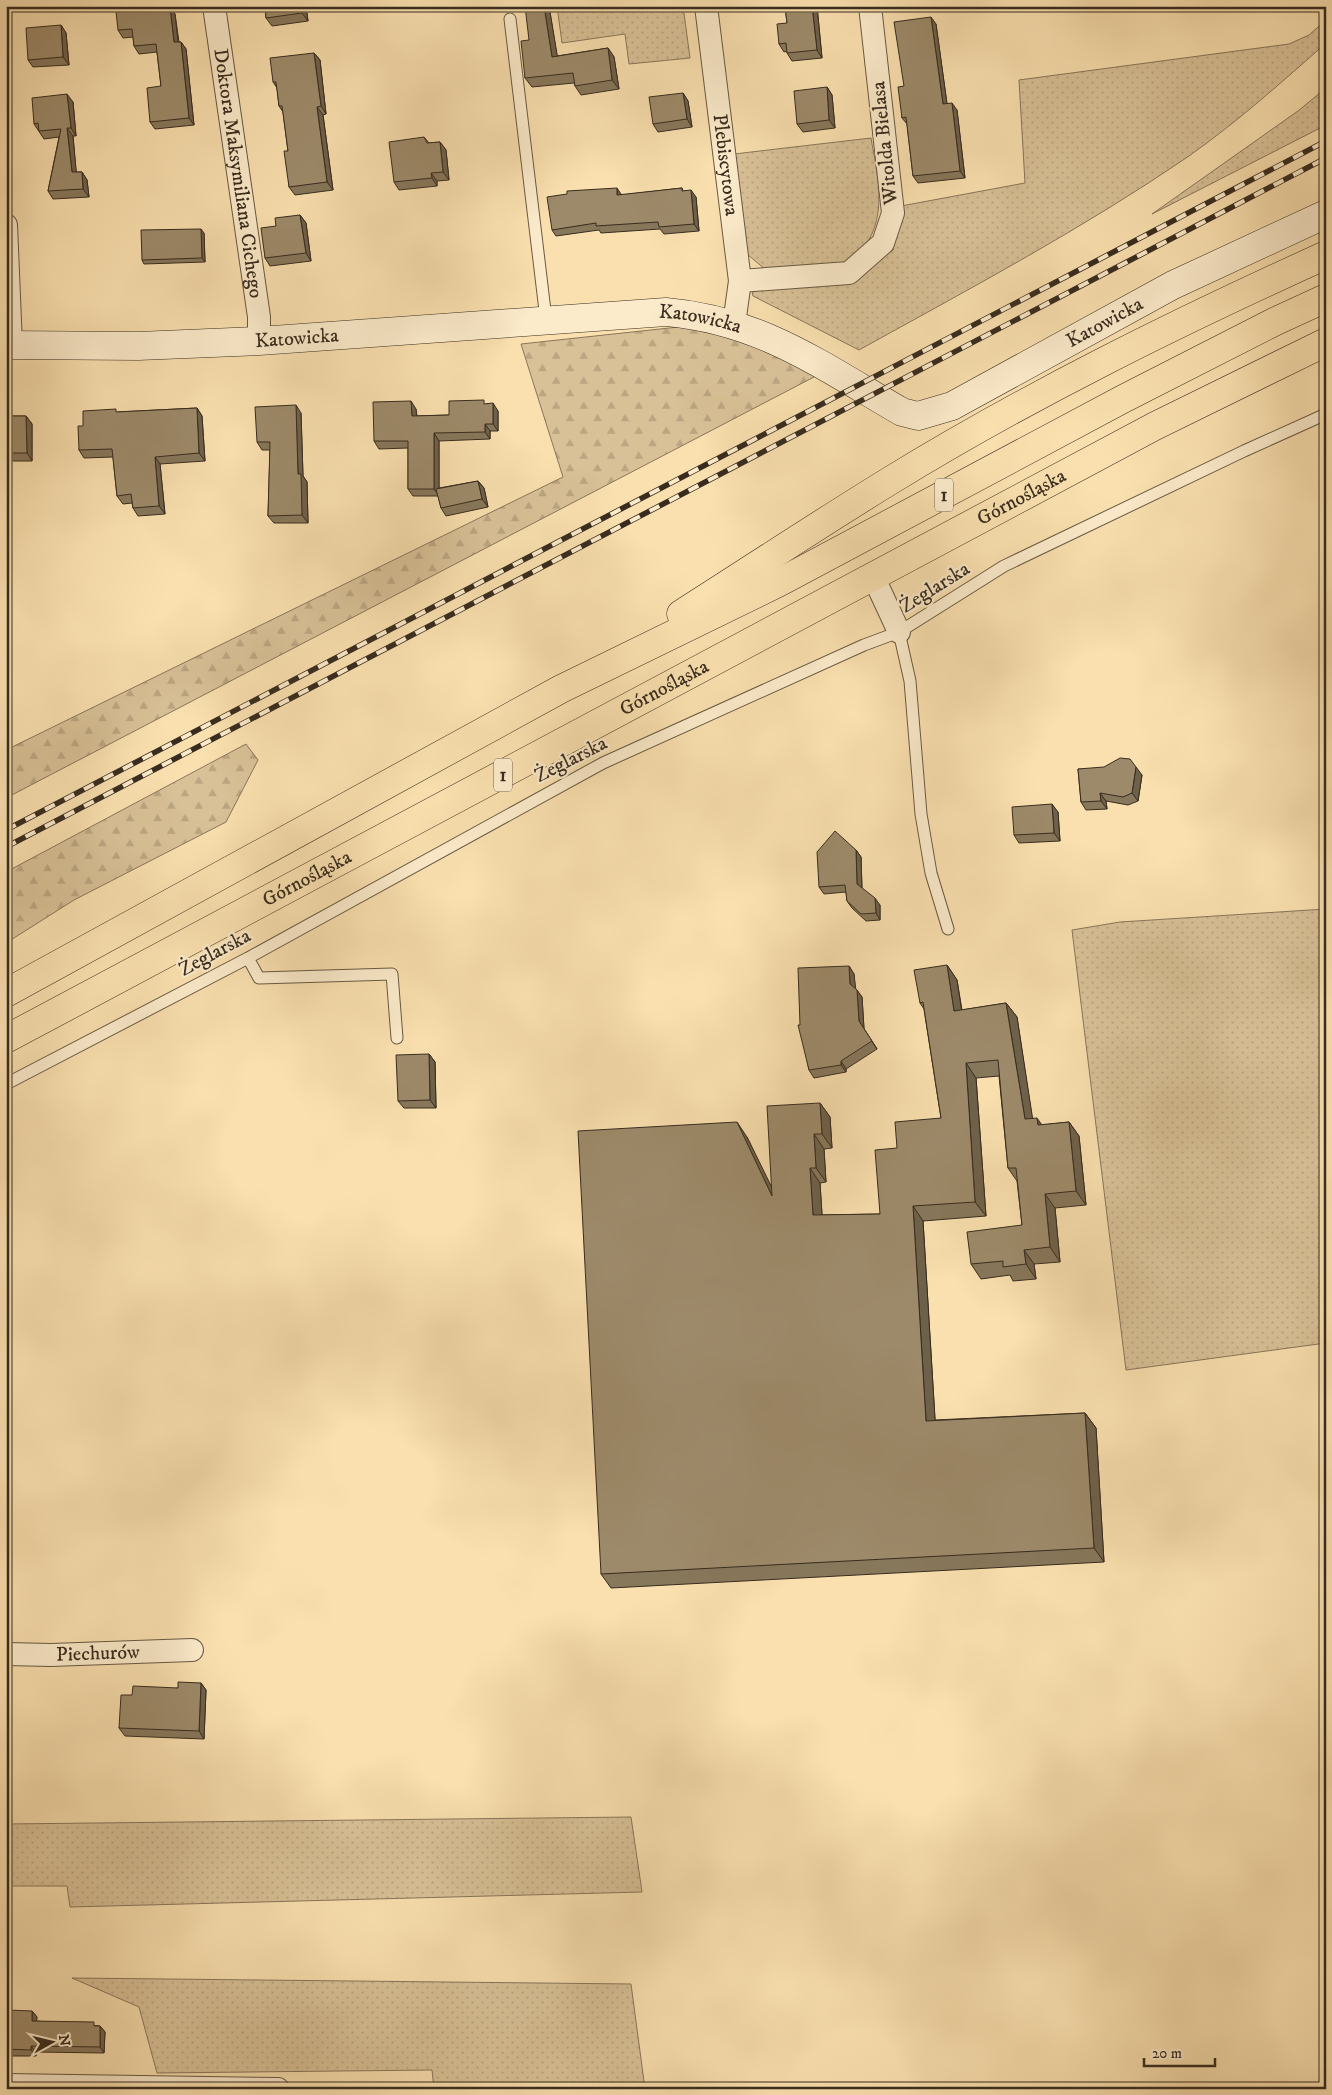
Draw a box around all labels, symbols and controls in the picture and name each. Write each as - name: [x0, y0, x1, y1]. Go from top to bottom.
- street label: Doktora Maksymiliana Cichego: [208, 47, 269, 300]
- street label: Witolda Bielasa: [866, 80, 904, 207]
- street label: Plebiscytowa: [707, 112, 744, 218]
- street label: Katowicka: [1062, 291, 1148, 353]
- street label: Katowicka: [658, 299, 745, 340]
- street label: Katowicka: [254, 323, 340, 354]
- street label: Górnośląska: [973, 463, 1071, 531]
- road number: 1: [935, 478, 953, 512]
- street label: Żeglarska: [895, 556, 975, 619]
- street label: Górnośląska: [615, 654, 714, 722]
- street label: Żeglarska: [531, 731, 612, 789]
- road number: 1: [494, 758, 512, 792]
- street label: Górnośląska: [258, 844, 356, 912]
- street label: Żeglarska: [175, 923, 256, 982]
- street label: Piechurów: [56, 1639, 140, 1667]
- north arrow: [28, 2018, 78, 2068]
- text: N: [54, 2033, 74, 2048]
- scale bar: [1144, 2035, 1216, 2067]
- text: 20 m: [1152, 2044, 1182, 2063]

